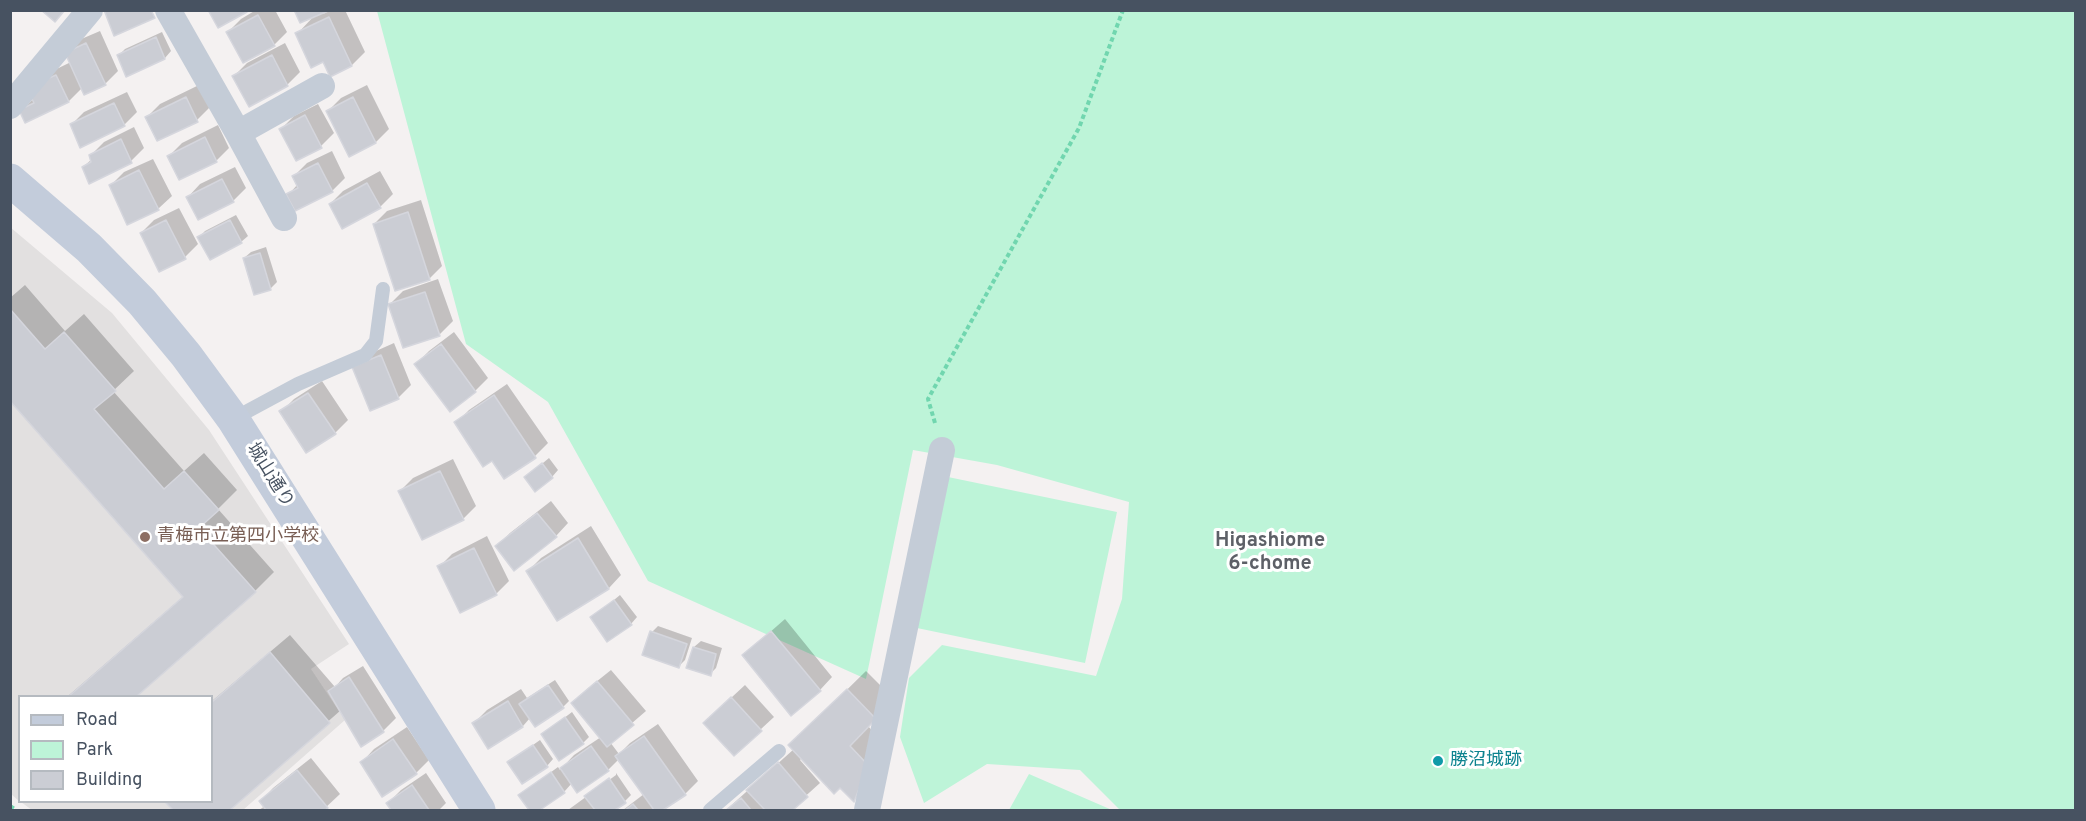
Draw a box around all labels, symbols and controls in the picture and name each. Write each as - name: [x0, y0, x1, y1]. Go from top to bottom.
- street label: 城山通り: [241, 440, 297, 512]
- place label: 青梅市立第四小学校: [157, 526, 319, 548]
- marker: 青梅市立第四小学校: [138, 530, 152, 544]
- district label: Higashiome 6-chome: [1215, 530, 1325, 577]
- legend: [18, 695, 213, 803]
- text: Road: [76, 709, 118, 732]
- text: Park: [76, 739, 113, 762]
- place label: 勝沼城跡: [1450, 750, 1522, 772]
- marker: 勝沼城跡: [1431, 754, 1445, 768]
- text: Building: [76, 769, 142, 792]

